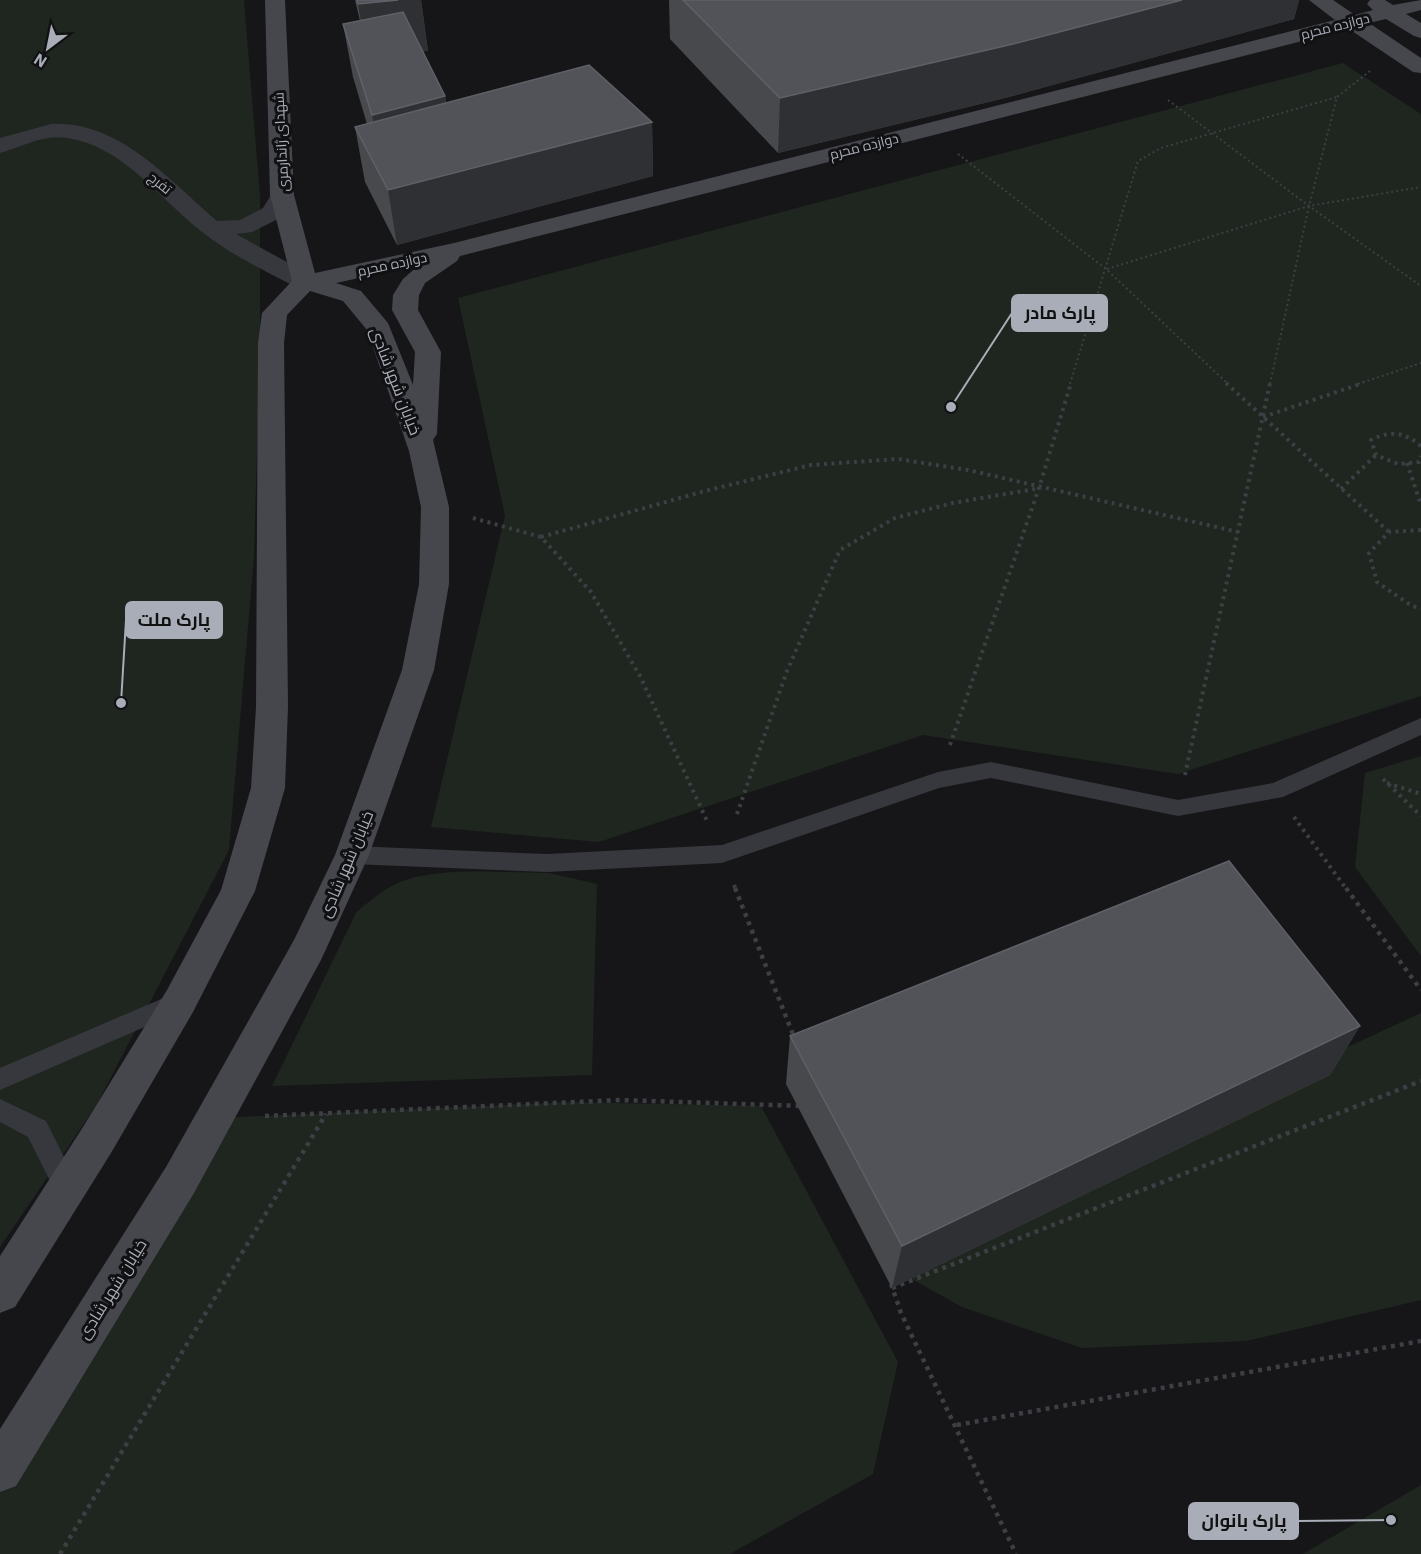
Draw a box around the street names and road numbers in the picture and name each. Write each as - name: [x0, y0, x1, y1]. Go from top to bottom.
- street label: دوازده محرم: [1299, 9, 1372, 44]
- street label: شهدای ژاندارمری: [269, 92, 293, 192]
- street label: دوازده محرم: [828, 129, 901, 164]
- street label: تفرج: [145, 168, 176, 198]
- street label: دوازده محرم: [356, 248, 429, 281]
- street label: خیابان شهر شادی: [365, 324, 426, 438]
- street label: خیابان شهر شادی: [314, 808, 378, 921]
- street label: خیابان شهر شادی: [73, 1235, 152, 1343]

